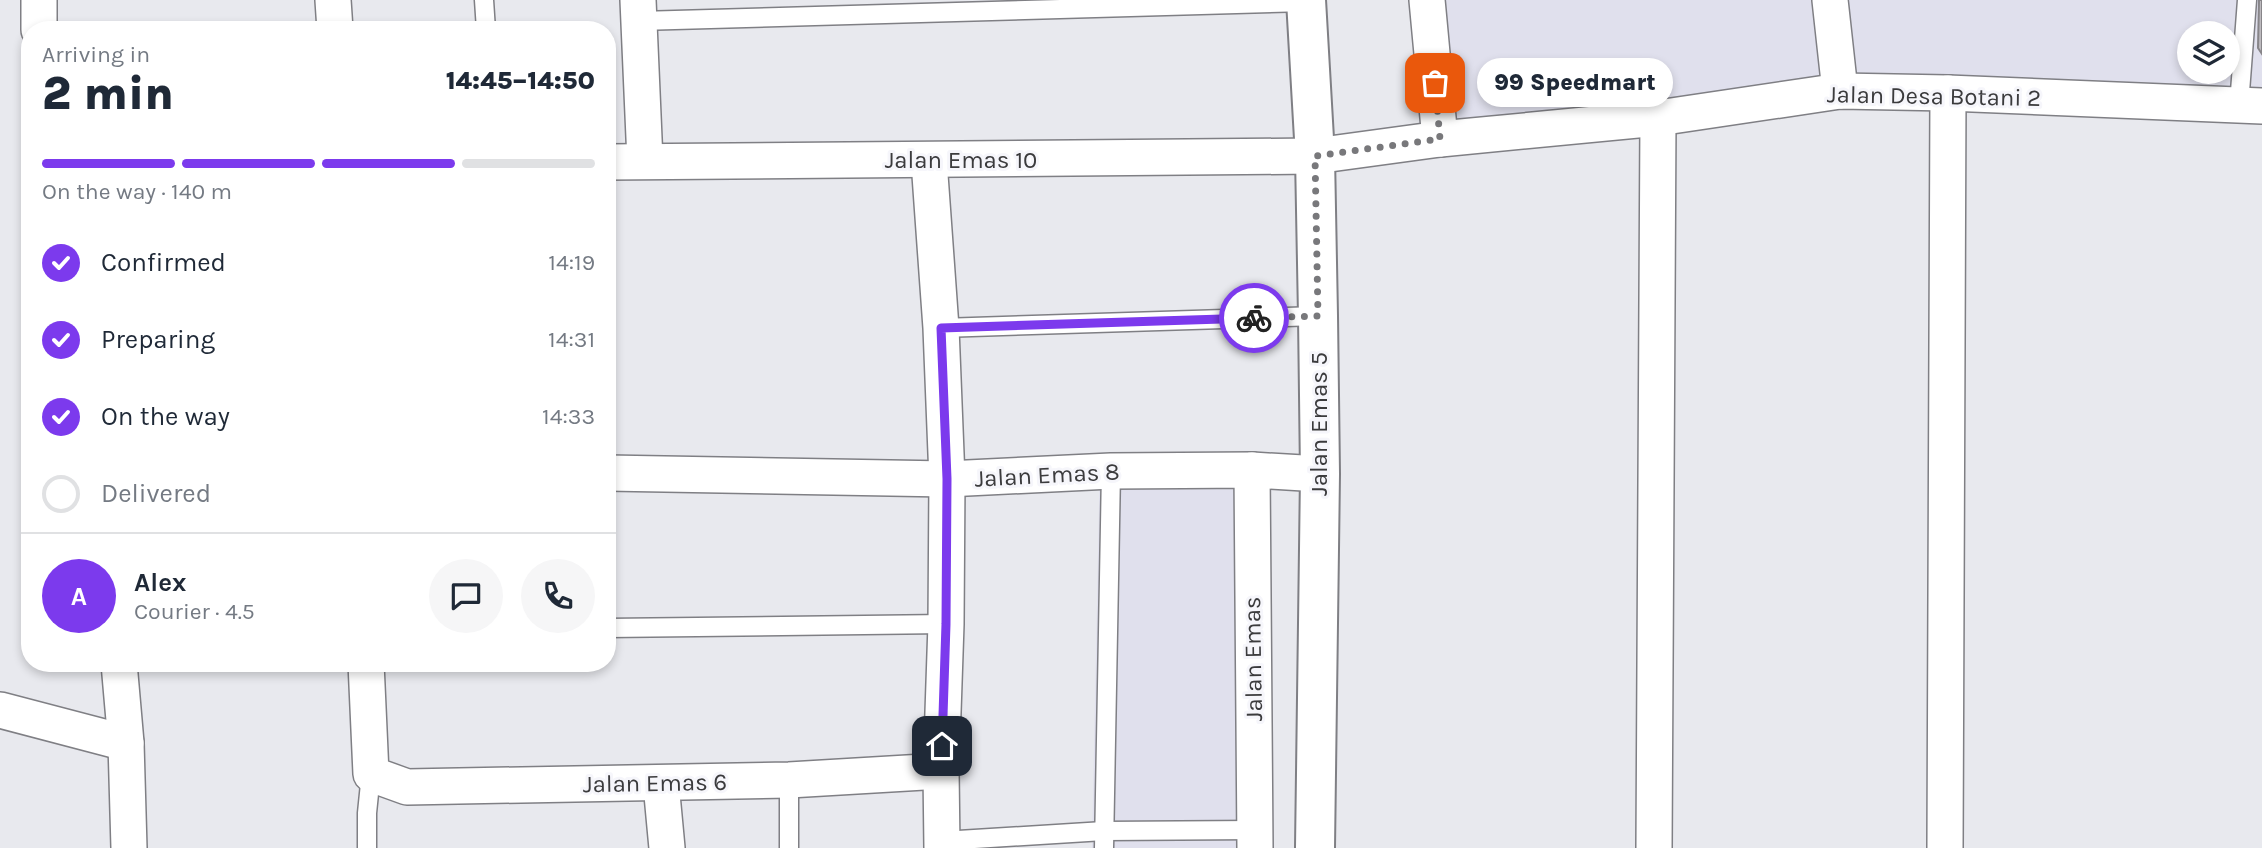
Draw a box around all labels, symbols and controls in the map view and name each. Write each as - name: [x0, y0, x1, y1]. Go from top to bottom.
- map controls: [2177, 21, 2240, 84]
- button: layers: [2177, 21, 2240, 84]
- text: Arriving in: [42, 41, 150, 68]
- pin: [1405, 53, 1465, 113]
- callout: 99 Speedmart: [1477, 58, 1673, 108]
- icon: bag: [1416, 64, 1454, 102]
- text: 14:45–14:50: [446, 65, 595, 96]
- text: 2 min: [42, 67, 174, 121]
- text: 99 Speedmart: [1494, 69, 1656, 96]
- street label: Jalan Desa Botani 2: [1827, 80, 2041, 112]
- street label: Jalan Emas 10: [885, 146, 1037, 174]
- text: On the way · 140 m: [42, 178, 232, 205]
- icon: check: [42, 244, 80, 282]
- text: Confirmed: [101, 247, 226, 278]
- text: 14:19: [548, 249, 595, 276]
- courier: [1219, 283, 1289, 353]
- icon: bike: [1235, 299, 1273, 337]
- icon: check: [42, 321, 80, 359]
- text: Preparing: [101, 324, 215, 355]
- text: 14:31: [548, 326, 595, 353]
- street label: Jalan Emas 5: [1305, 352, 1333, 496]
- icon: check: [42, 398, 80, 436]
- text: On the way: [101, 401, 230, 432]
- text: 14:33: [542, 403, 595, 430]
- street label: Jalan Emas 8: [974, 457, 1120, 493]
- text: Delivered: [101, 478, 211, 509]
- button: chat: [429, 559, 503, 633]
- button: phone: [521, 559, 595, 633]
- text: Alex: [134, 567, 186, 598]
- text: A: [71, 581, 87, 612]
- street label: Jalan Emas: [1238, 596, 1268, 722]
- text: Courier · 4.5: [134, 598, 255, 625]
- pin: [912, 716, 972, 776]
- icon: home: [923, 727, 961, 765]
- street label: Jalan Emas 6: [583, 768, 727, 798]

